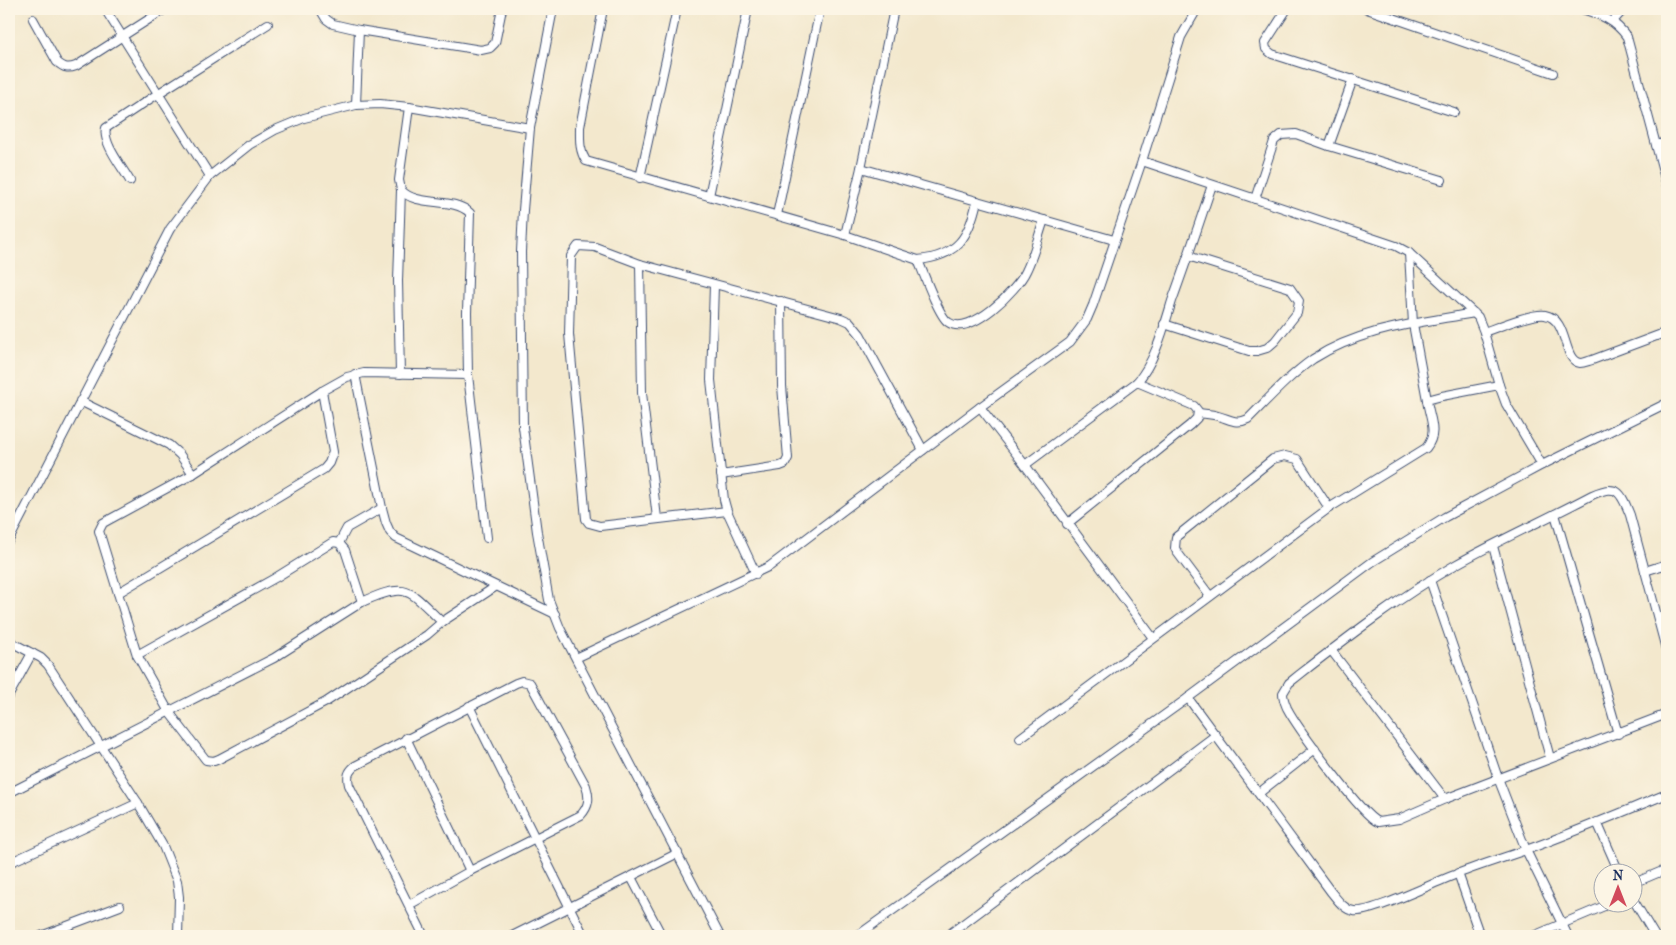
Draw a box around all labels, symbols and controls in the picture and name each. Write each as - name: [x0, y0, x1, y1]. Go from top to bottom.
- north arrow: [1594, 862, 1644, 912]
- text: N: [1613, 867, 1624, 884]

